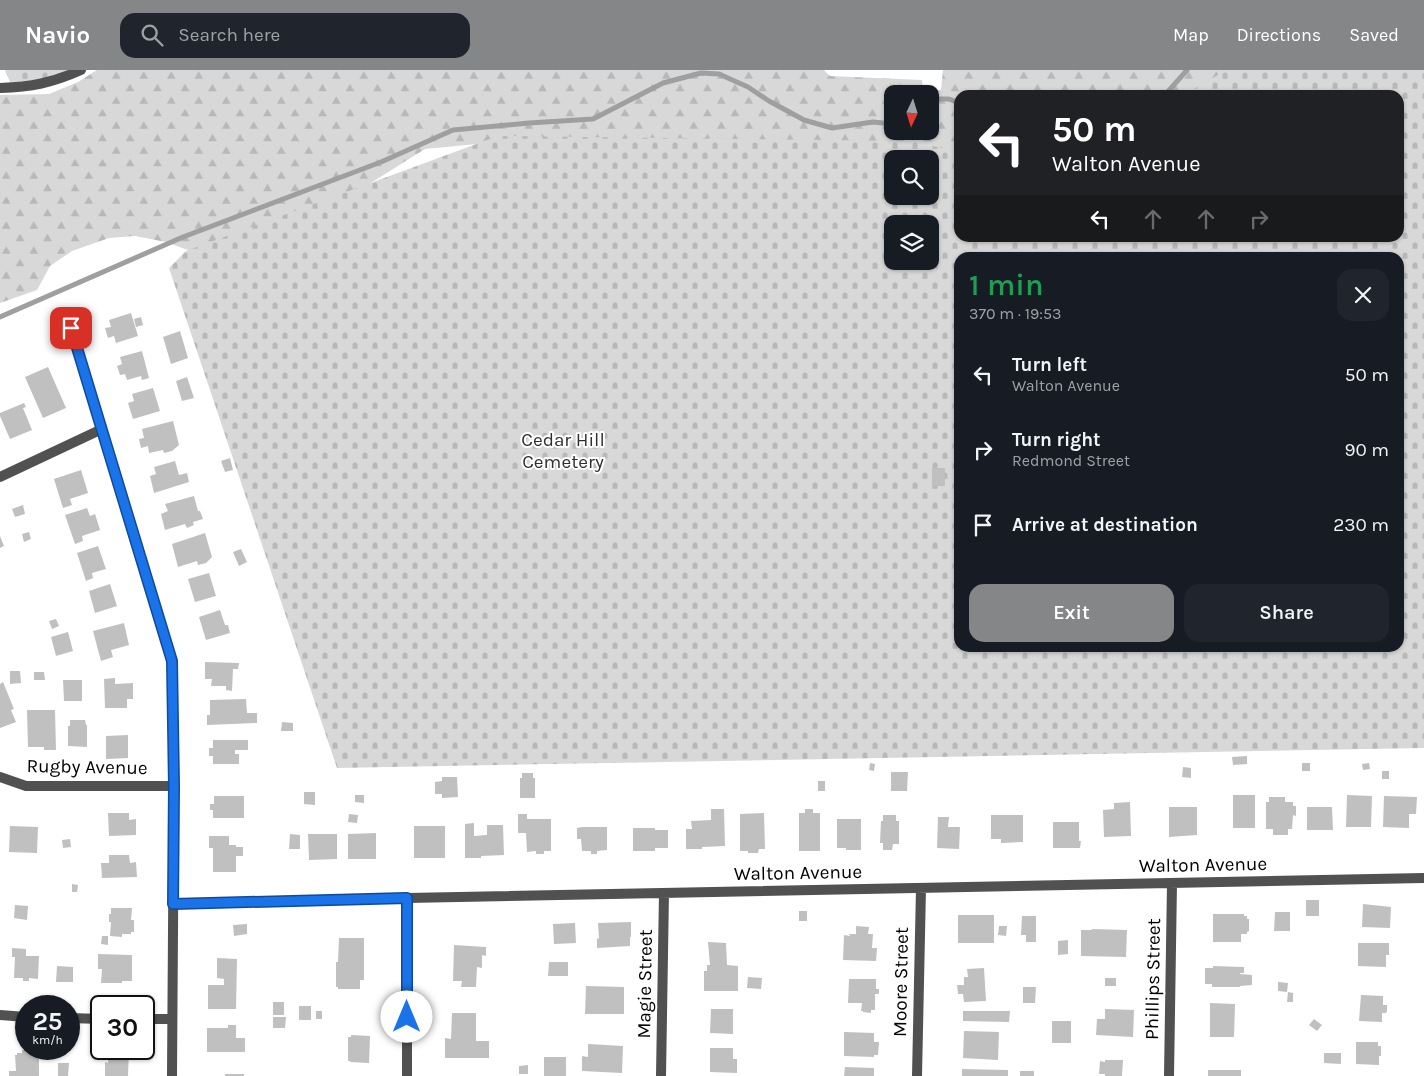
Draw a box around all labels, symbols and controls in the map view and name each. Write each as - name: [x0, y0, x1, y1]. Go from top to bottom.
- search box: [120, 13, 470, 58]
- text: Navio: [25, 21, 90, 49]
- icon: search: [138, 21, 166, 49]
- text: Search here: [178, 24, 280, 46]
- text: Map: [1173, 24, 1209, 46]
- text: Directions: [1237, 24, 1321, 46]
- text: Saved: [1349, 24, 1399, 46]
- north arrow: [884, 85, 939, 140]
- map controls: [884, 85, 939, 270]
- text: 50 m: [1052, 109, 1137, 150]
- icon: left: [969, 110, 1034, 175]
- button: search: [884, 150, 939, 205]
- text: Walton Avenue: [1052, 151, 1200, 177]
- icon: left: [1086, 205, 1114, 233]
- icon: ahead: [1139, 205, 1167, 233]
- icon: ahead: [1192, 205, 1220, 233]
- icon: right: [1245, 205, 1273, 233]
- button: layers: [884, 215, 939, 270]
- text: 1 min: [969, 267, 1043, 303]
- button: close: [1337, 269, 1389, 321]
- text: 370 m · 19:53: [969, 304, 1061, 323]
- pin: [50, 307, 92, 349]
- icon: arrive: [57, 314, 85, 342]
- text: Turn left: [1012, 354, 1087, 376]
- icon: left: [969, 361, 997, 389]
- text: 50 m: [1345, 364, 1389, 386]
- text: Walton Avenue: [1012, 376, 1120, 395]
- park label: Cedar Hill Cemetery: [521, 429, 605, 473]
- text: Turn right: [1012, 429, 1101, 451]
- icon: right: [969, 436, 997, 464]
- text: 90 m: [1344, 439, 1389, 461]
- text: Redmond Street: [1012, 451, 1130, 470]
- icon: arrive: [969, 511, 997, 539]
- text: Arrive at destination: [1012, 514, 1198, 536]
- text: 230 m: [1333, 514, 1389, 536]
- button: Exit: [969, 584, 1174, 642]
- button: Share: [1184, 584, 1389, 642]
- street label: Rugby Avenue: [26, 755, 148, 779]
- street label: Walton Avenue: [1139, 853, 1267, 877]
- street label: Walton Avenue: [734, 861, 862, 885]
- street label: Phillips Street: [1141, 918, 1165, 1040]
- street label: Moore Street: [889, 927, 913, 1037]
- street label: Magie Street: [633, 929, 657, 1039]
- position arrow: [380, 990, 432, 1042]
- speed limit sign: 30: [90, 995, 155, 1060]
- text: 25: [33, 1007, 62, 1036]
- text: km/h: [32, 1033, 63, 1047]

